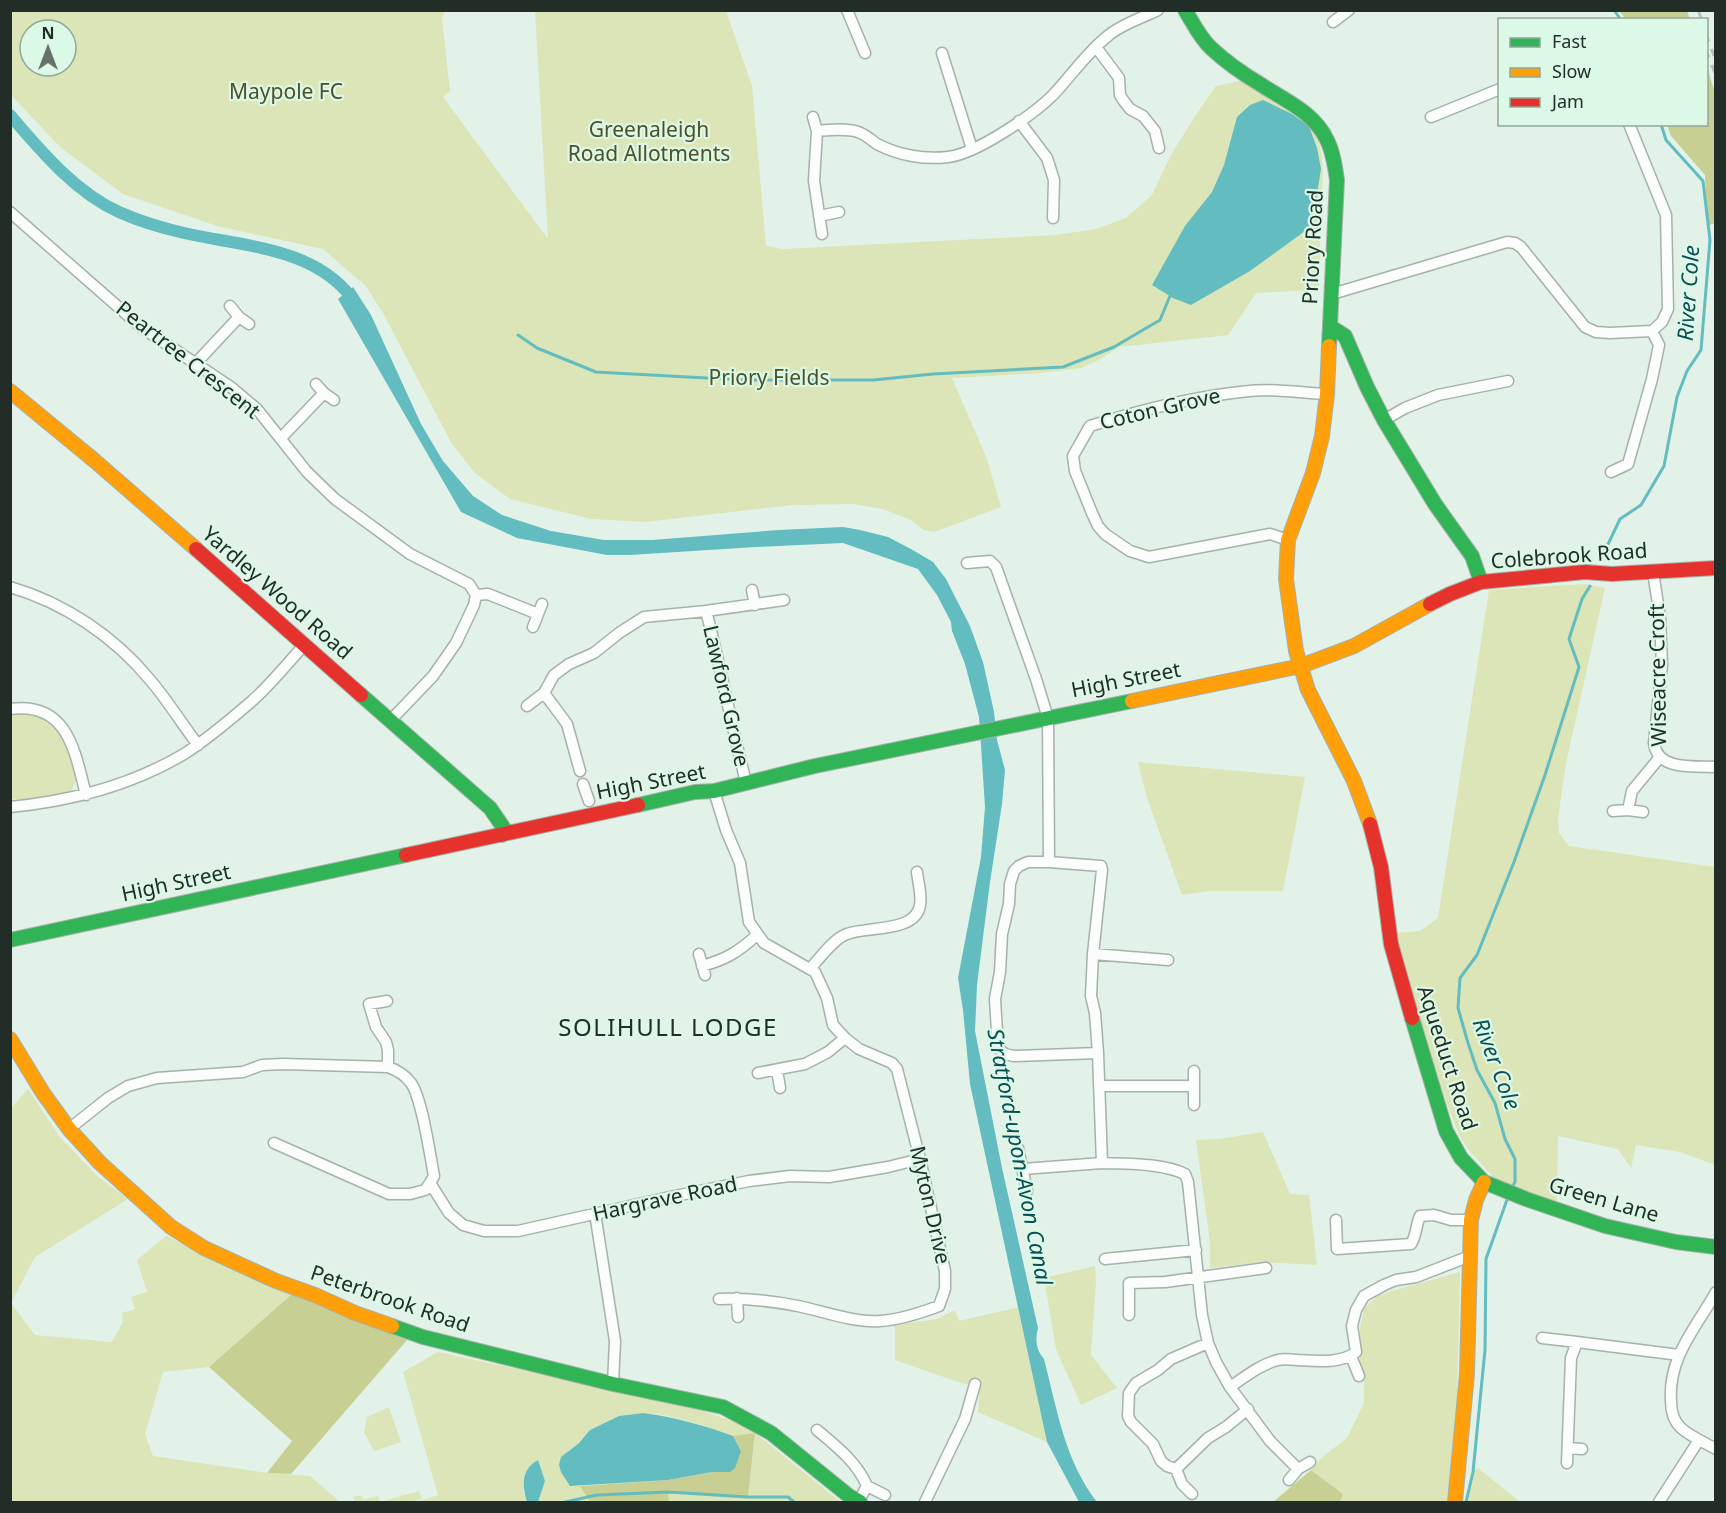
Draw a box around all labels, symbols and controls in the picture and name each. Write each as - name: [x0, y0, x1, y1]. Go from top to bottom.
- north arrow: [18, 18, 78, 78]
- legend: [1498, 18, 1708, 126]
- text: N: [41, 22, 55, 44]
- text: Fast: [1552, 29, 1587, 53]
- text: Slow: [1552, 59, 1591, 83]
- park label: Maypole FC: [229, 77, 343, 105]
- text: Jam: [1550, 89, 1584, 113]
- park label: Greenaleigh Road Allotments: [568, 115, 730, 167]
- street label: Priory Road: [1295, 189, 1329, 305]
- water label: River Cole: [1669, 244, 1705, 342]
- street label: Peartree Crescent: [111, 294, 267, 425]
- park label: Priory Fields: [709, 363, 829, 391]
- street label: Coton Grove: [1097, 381, 1223, 436]
- street label: Yardley Wood Road: [197, 519, 359, 665]
- street label: Colebrook Road: [1490, 536, 1648, 574]
- street label: Wiseacre Croft: [1642, 603, 1672, 747]
- street label: Lawford Grove: [697, 622, 757, 769]
- street label: High Street: [1069, 655, 1183, 703]
- street label: High Street: [594, 757, 708, 805]
- street label: High Street: [119, 857, 233, 907]
- street label: Aqueduct Road: [1411, 982, 1485, 1134]
- district label: SOLIHULL LODGE: [558, 1010, 778, 1043]
- water label: River Cole: [1467, 1013, 1529, 1114]
- water label: Stratford-upon-Avon Canal: [981, 1026, 1061, 1289]
- street label: Myton Drive: [904, 1143, 958, 1267]
- street label: Hargrave Road: [590, 1169, 740, 1227]
- street label: Green Lane: [1546, 1170, 1663, 1228]
- street label: Peterbrook Road: [307, 1258, 474, 1338]

